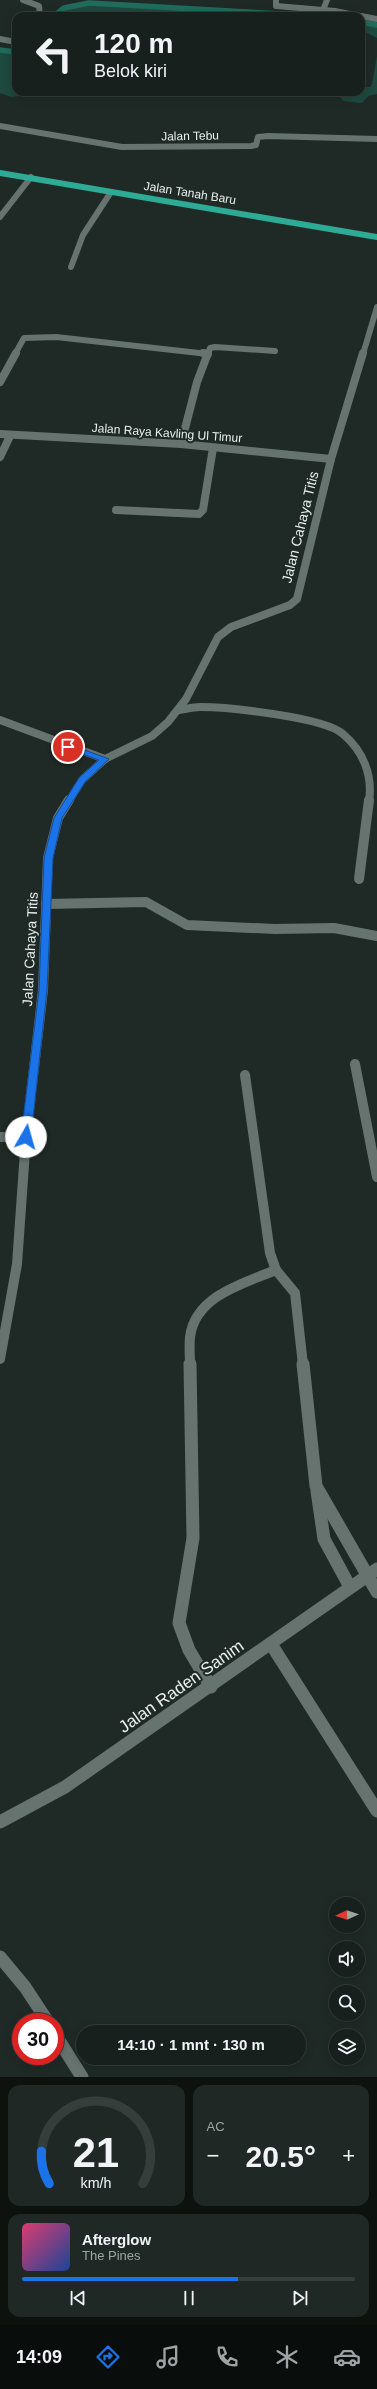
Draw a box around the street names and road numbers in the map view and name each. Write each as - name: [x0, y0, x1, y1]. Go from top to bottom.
- street label: Jalan Tebu: [161, 128, 219, 144]
- street label: Jalan Tanah Baru: [143, 179, 237, 207]
- street label: Jalan Raya Kavling Ul Timur: [91, 421, 243, 445]
- street label: Jalan Cahaya Titis: [278, 470, 322, 584]
- street label: Jalan Cahaya Titis: [19, 891, 41, 1007]
- street label: Jalan Raden Sanim: [115, 1636, 248, 1737]

